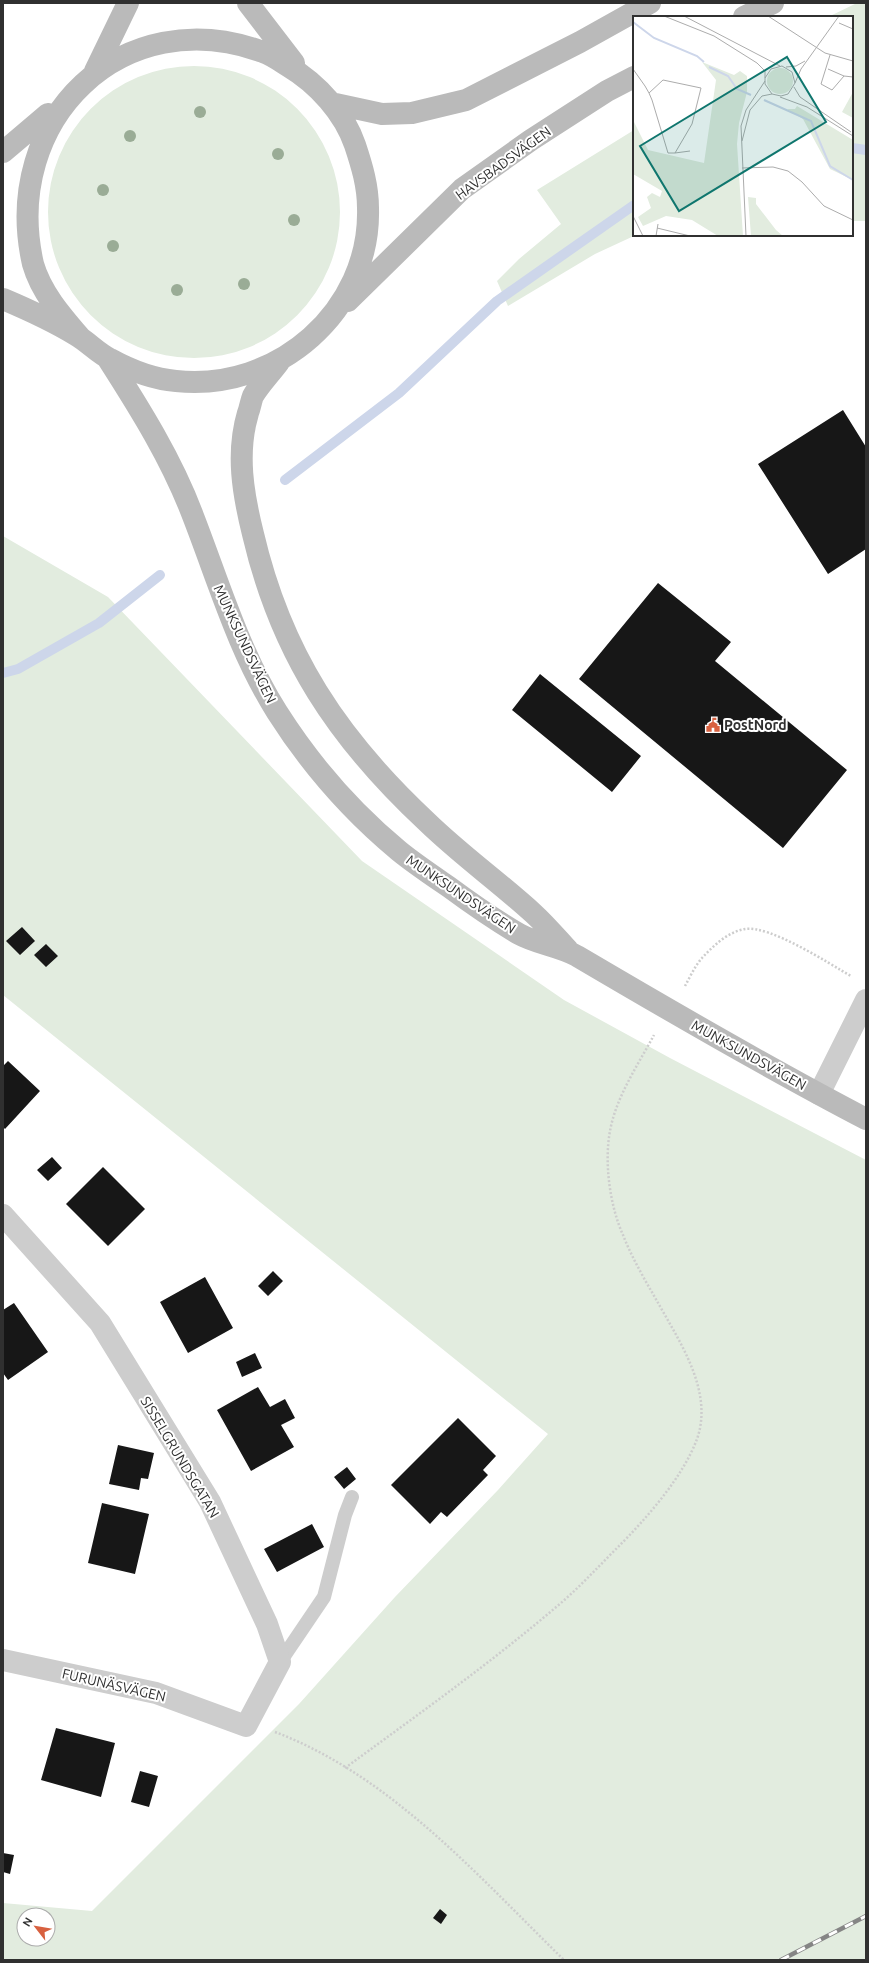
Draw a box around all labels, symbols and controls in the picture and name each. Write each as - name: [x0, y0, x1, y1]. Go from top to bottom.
- inset map: [633, 16, 853, 236]
- street label: HAVSBADSVÄGEN: [452, 123, 554, 203]
- street label: MUNKSUNDSVÄGEN: [211, 582, 279, 706]
- public building icon: PostNord: [705, 717, 721, 733]
- place label: PostNord: [724, 717, 787, 733]
- street label: MUNKSUNDSVÄGEN: [403, 851, 519, 937]
- street label: MUNKSUNDSVÄGEN: [689, 1017, 809, 1093]
- street label: SISSELGRUNDSGATAN: [137, 1393, 223, 1521]
- street label: FURUNÄSVÄGEN: [61, 1665, 167, 1705]
- north arrow: [16, 1907, 56, 1947]
- text: N: [20, 1915, 35, 1928]

